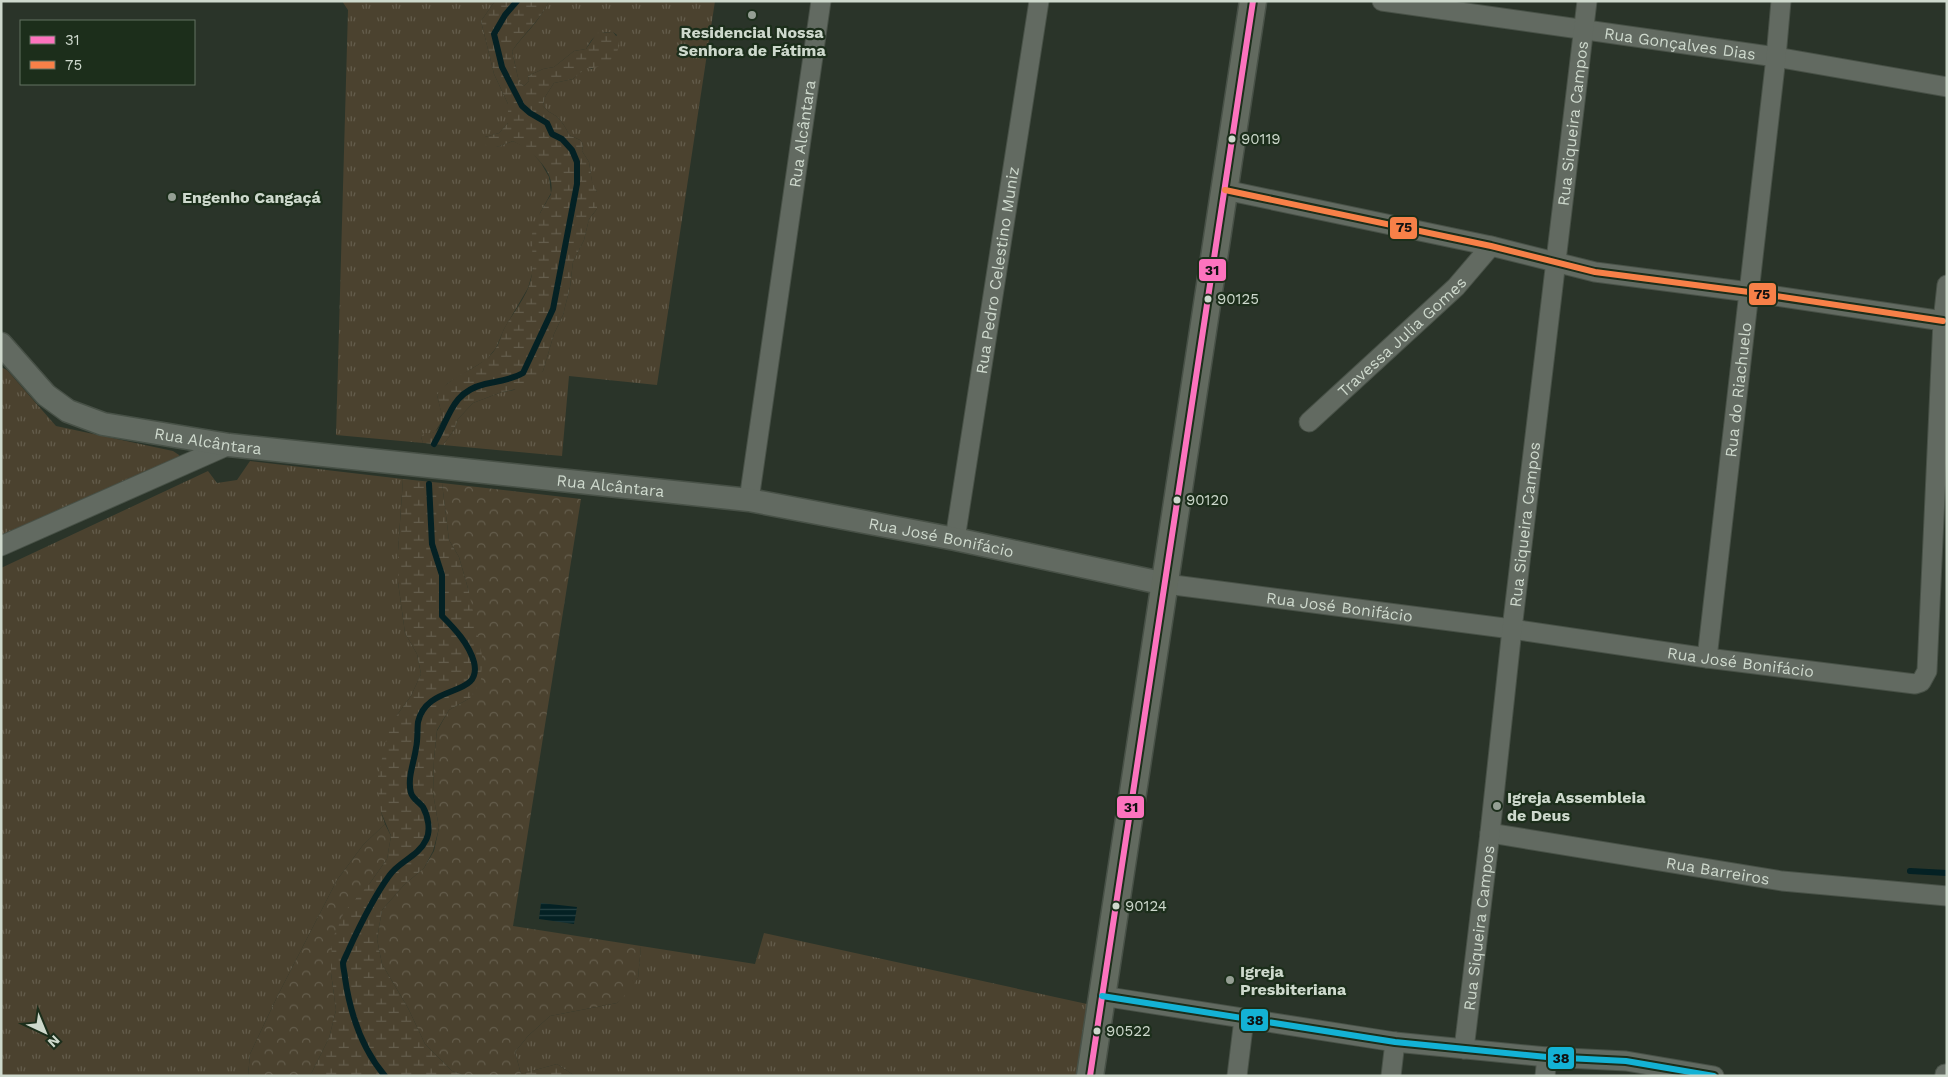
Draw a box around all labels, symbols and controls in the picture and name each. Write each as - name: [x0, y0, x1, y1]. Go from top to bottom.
- marker: Residencial Nossa Senhora de Fátima: [746, 9, 758, 21]
- legend: [20, 20, 195, 85]
- place label: Residencial Nossa Senhora de Fátima: [678, 23, 826, 60]
- street label: Rua Gonçalves Dias: [1603, 23, 1757, 64]
- text: 31: [65, 31, 80, 49]
- street label: Rua Siqueira Campos: [1553, 40, 1592, 207]
- text: 75: [65, 56, 82, 74]
- street label: Rua Alcântara: [785, 79, 819, 189]
- place label: 90119: [1241, 130, 1281, 148]
- marker: 90119: [1227, 134, 1237, 144]
- street label: Rua Pedro Celestino Muniz: [971, 165, 1023, 375]
- place label: Engenho Cangaçá: [182, 188, 322, 207]
- marker: Engenho Cangaçá: [166, 191, 178, 203]
- line badge: 75: [1389, 216, 1418, 240]
- text: 75: [1396, 219, 1412, 235]
- line badge: 31: [1198, 258, 1227, 282]
- text: 31: [1205, 262, 1219, 278]
- street label: Travessa Julia Gomes: [1333, 273, 1470, 401]
- line badge: 75: [1748, 282, 1777, 306]
- text: 75: [1754, 286, 1770, 302]
- place label: 90125: [1217, 290, 1259, 308]
- marker: 90125: [1203, 294, 1213, 304]
- street label: Rua do Riachuelo: [1721, 321, 1755, 458]
- street label: Rua Alcântara: [153, 423, 263, 458]
- street label: Rua Siqueira Campos: [1505, 441, 1544, 608]
- street label: Rua Alcântara: [556, 470, 665, 501]
- place label: 90120: [1186, 491, 1229, 509]
- marker: 90120: [1172, 495, 1182, 505]
- street label: Rua José Bonifácio: [867, 513, 1016, 561]
- street label: Rua José Bonifácio: [1265, 588, 1414, 626]
- street label: Rua José Bonifácio: [1666, 643, 1815, 681]
- place label: Igreja Assembleia de Deus: [1507, 788, 1646, 825]
- line badge: 31: [1116, 795, 1145, 819]
- text: 31: [1124, 799, 1138, 815]
- marker: Igreja Assembleia de Deus: [1491, 800, 1503, 812]
- street label: Rua Siqueira Campos: [1459, 844, 1498, 1012]
- street label: Rua Barreiros: [1665, 853, 1771, 888]
- place label: 90124: [1125, 897, 1167, 915]
- marker: 90124: [1111, 901, 1121, 911]
- place label: Igreja Presbiteriana: [1240, 962, 1347, 999]
- marker: Igreja Presbiteriana: [1224, 974, 1236, 986]
- north arrow: [20, 1007, 70, 1057]
- line badge: 38: [1240, 1008, 1269, 1032]
- text: 38: [1246, 1012, 1264, 1028]
- place label: 90522: [1106, 1022, 1151, 1040]
- marker: 90522: [1092, 1026, 1102, 1036]
- text: N: [45, 1032, 63, 1051]
- line badge: 38: [1547, 1046, 1575, 1070]
- text: 38: [1552, 1050, 1570, 1066]

